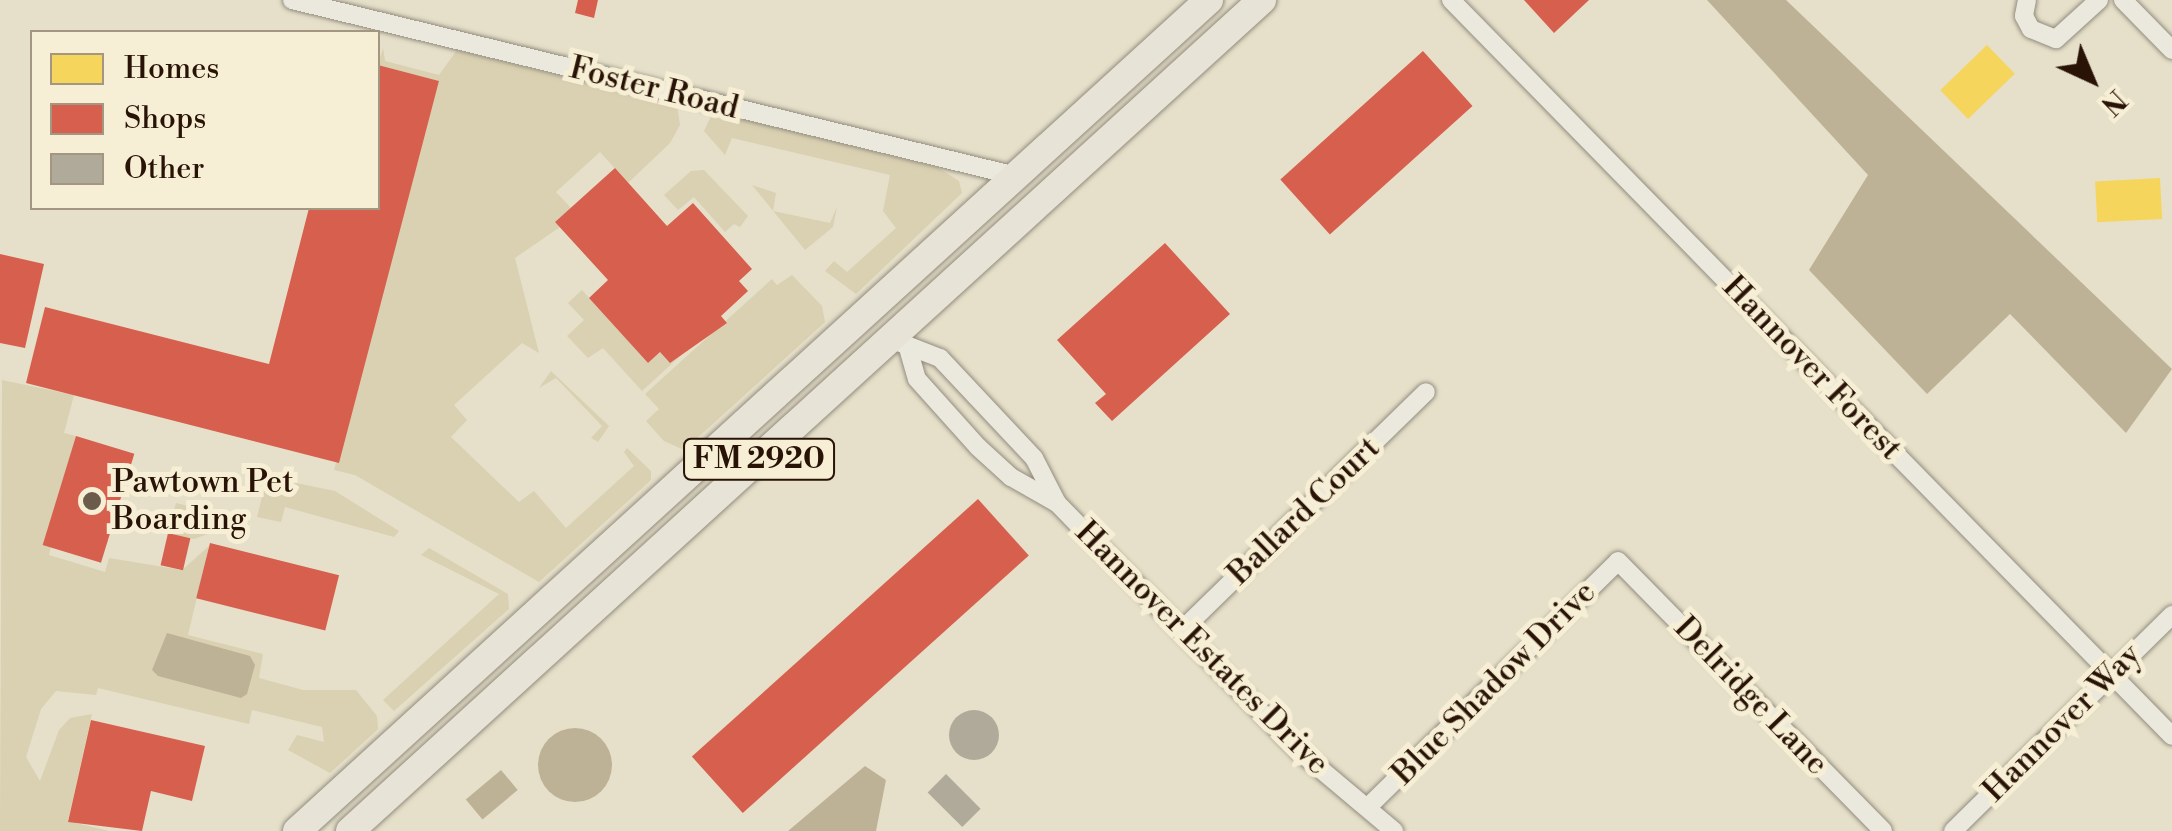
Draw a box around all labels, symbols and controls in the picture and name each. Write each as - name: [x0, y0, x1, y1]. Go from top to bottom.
- legend: [30, 30, 380, 210]
- north arrow: [2042, 30, 2142, 130]
- street label: Foster Road: [565, 48, 743, 128]
- text: Homes: [124, 50, 219, 88]
- text: N: [2093, 82, 2133, 122]
- text: Shops: [124, 100, 206, 138]
- text: Other: [124, 150, 204, 188]
- street label: Hannover Forest: [1714, 268, 1910, 468]
- street label: Ballard Court: [1220, 429, 1388, 593]
- road number: FM 2920: [682, 434, 836, 484]
- place label: Pawtown Pet Boarding: [112, 464, 294, 539]
- marker: Pawtown Pet Boarding: [81, 490, 103, 512]
- street label: Hannover Estates Drive: [1067, 513, 1337, 783]
- street label: Blue Shadow Drive: [1384, 573, 1604, 793]
- street label: Delridge Lane: [1666, 609, 1836, 783]
- street label: Hannover Way: [1975, 636, 2149, 810]

